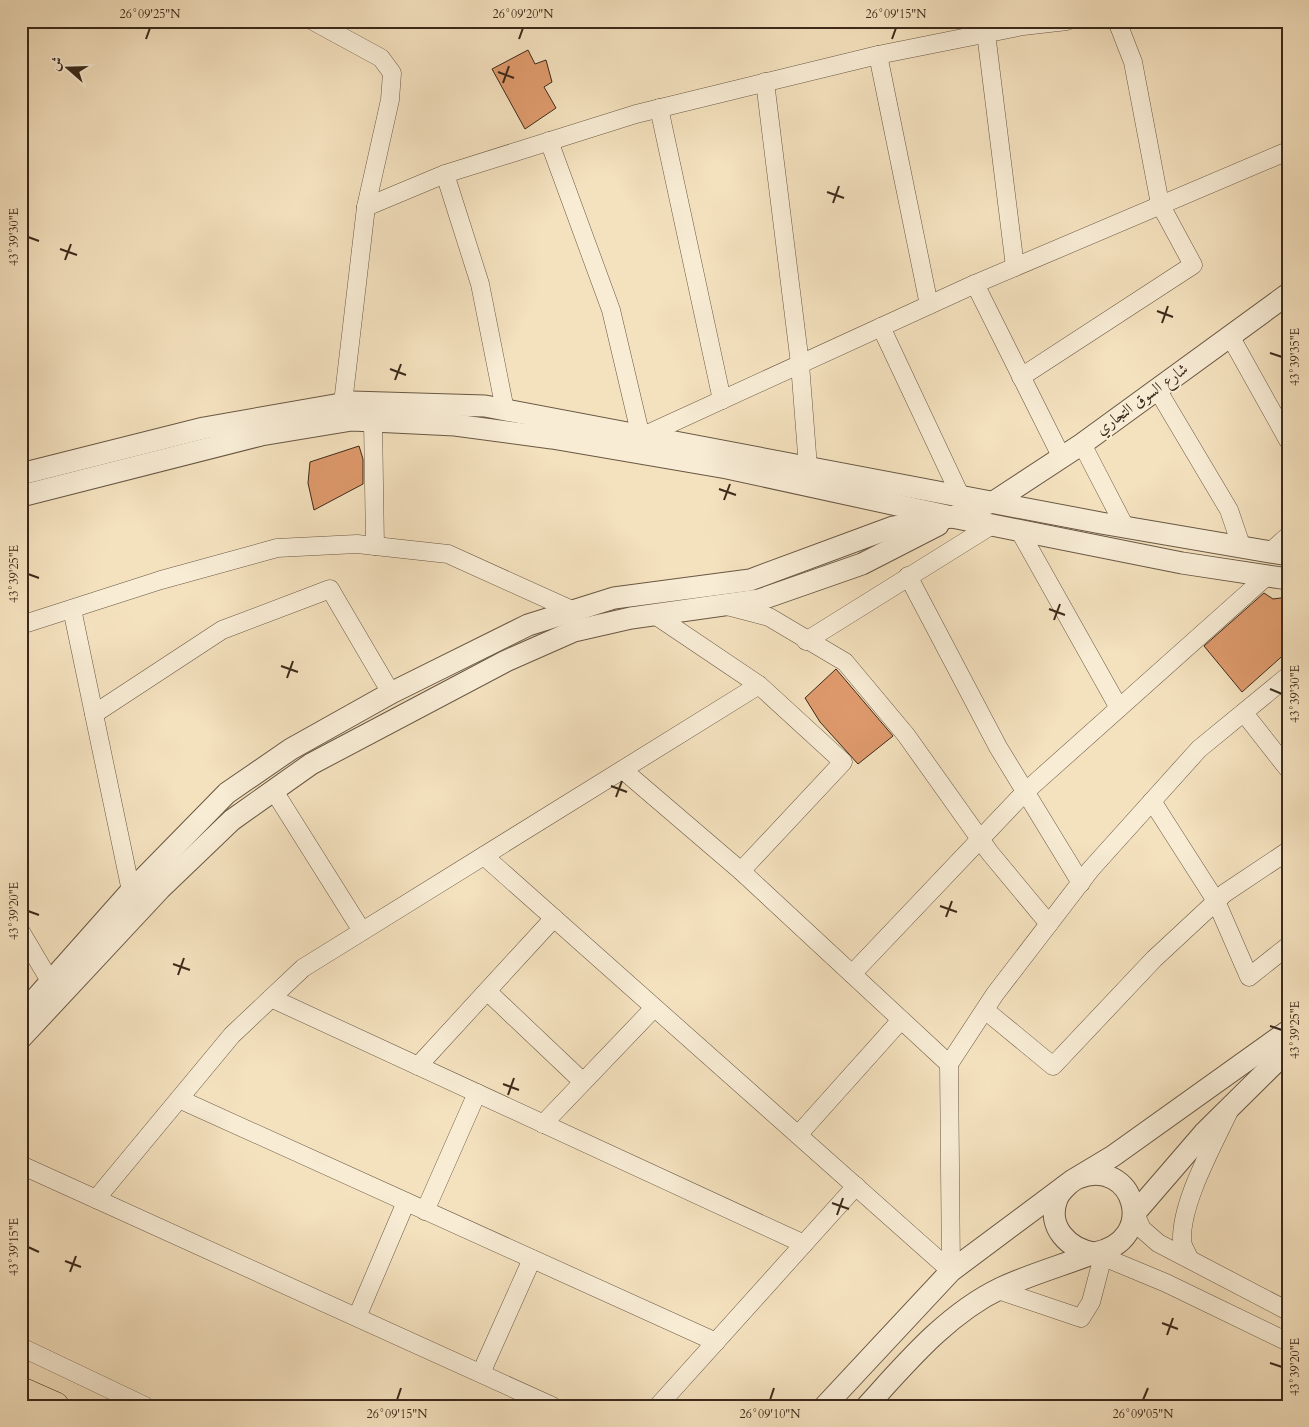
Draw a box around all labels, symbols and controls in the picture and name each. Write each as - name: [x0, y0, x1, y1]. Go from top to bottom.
- text: 26°09'25"N: [120, 6, 181, 22]
- text: 26°09'20"N: [493, 6, 554, 22]
- text: 26°09'15"N: [866, 6, 927, 22]
- north arrow: [42, 42, 92, 92]
- text: ش: [45, 54, 68, 74]
- text: 43°39'30"E: [6, 208, 22, 266]
- text: 43°39'35"E: [1287, 328, 1303, 386]
- street label: شارع السوق التجاري: [1091, 358, 1194, 442]
- text: 43°39'25"E: [6, 545, 22, 603]
- text: 43°39'30"E: [1287, 665, 1303, 723]
- text: 43°39'20"E: [6, 882, 22, 940]
- text: 43°39'25"E: [1287, 1001, 1303, 1059]
- text: 43°39'15"E: [6, 1218, 22, 1276]
- text: 43°39'20"E: [1287, 1338, 1303, 1396]
- text: 26°09'15"N: [367, 1406, 428, 1422]
- text: 26°09'10"N: [740, 1406, 801, 1422]
- text: 26°09'05"N: [1113, 1406, 1174, 1422]

